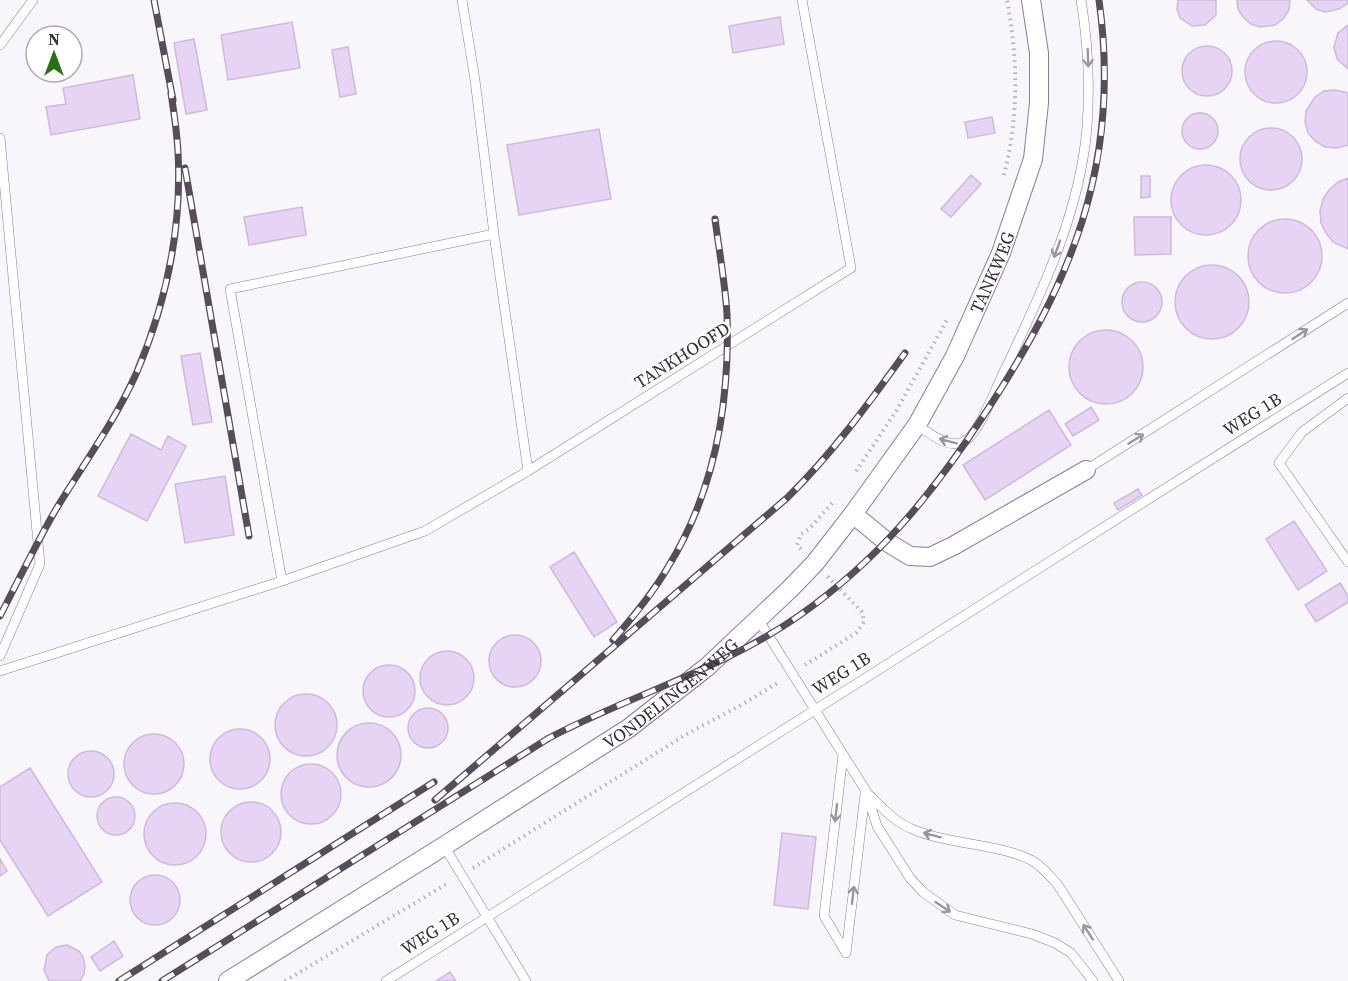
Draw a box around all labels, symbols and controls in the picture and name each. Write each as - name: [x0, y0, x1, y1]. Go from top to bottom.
- north arrow: [24, 24, 84, 84]
- text: N: [48, 28, 60, 50]
- one-way arrow: [1082, 48, 1093, 68]
- street label: TANKWEG: [963, 228, 1020, 317]
- one-way arrow: [1051, 239, 1062, 258]
- street label: TANKHOOFD: [629, 316, 735, 394]
- one-way arrow: [1291, 327, 1308, 339]
- street label: WEG 1B: [1218, 386, 1286, 442]
- one-way arrow: [1127, 432, 1144, 444]
- one-way arrow: [939, 434, 958, 446]
- street label: VONDELINGENWEG: [598, 632, 743, 754]
- street label: WEG 1B: [807, 645, 875, 701]
- one-way arrow: [830, 803, 841, 822]
- one-way arrow: [922, 829, 941, 841]
- one-way arrow: [848, 885, 859, 905]
- one-way arrow: [934, 901, 951, 913]
- street label: WEG 1B: [396, 905, 464, 961]
- one-way arrow: [1081, 924, 1093, 941]

